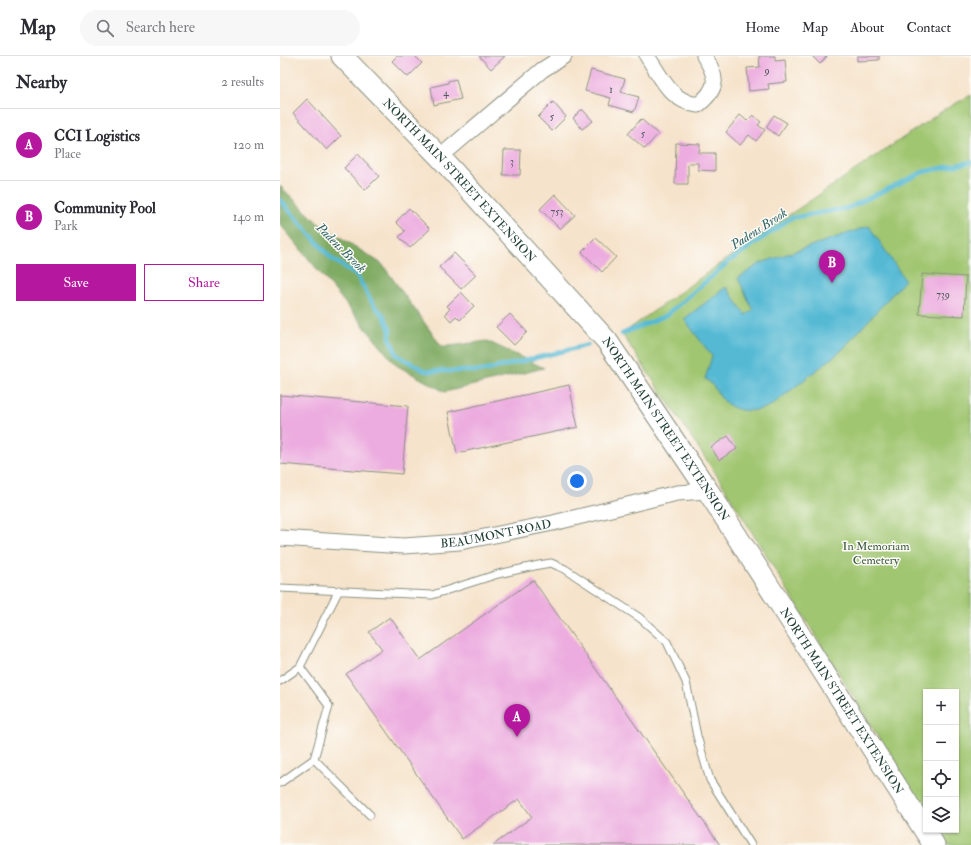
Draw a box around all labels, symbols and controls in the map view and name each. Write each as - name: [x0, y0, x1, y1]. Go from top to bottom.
- search box: [80, 10, 360, 46]
- text: Map: [20, 16, 56, 40]
- icon: search: [94, 17, 116, 39]
- text: Search here: [126, 18, 195, 37]
- text: Home: [745, 19, 780, 36]
- text: Map: [802, 19, 828, 36]
- text: About: [850, 19, 884, 36]
- text: Contact: [906, 19, 951, 36]
- house number: 9: [763, 65, 770, 77]
- text: Nearby: [16, 72, 67, 93]
- text: 2 results: [221, 74, 264, 90]
- house number: 1: [609, 84, 613, 96]
- house number: 4: [443, 87, 449, 99]
- street label: NORTH MAIN STREET EXTENSION: [380, 95, 539, 265]
- house number: 5: [550, 111, 555, 123]
- text: CCI Logistics: [54, 127, 140, 146]
- house number: 5: [641, 128, 646, 140]
- text: A: [25, 137, 33, 153]
- text: 120 m: [233, 137, 264, 153]
- text: Place: [54, 146, 81, 162]
- house number: 3: [510, 156, 514, 168]
- text: Community Pool: [54, 199, 156, 218]
- water label: Padens Brook: [727, 205, 790, 254]
- house number: 753: [551, 206, 564, 218]
- text: B: [25, 209, 33, 225]
- text: 140 m: [233, 209, 264, 225]
- text: Park: [54, 218, 78, 234]
- water label: Padens Brook: [312, 219, 369, 276]
- pin: B: [819, 250, 845, 283]
- button: Save: [16, 264, 136, 301]
- button: Share: [144, 264, 264, 301]
- house number: 739: [936, 289, 950, 301]
- street label: NORTH MAIN STREET EXTENSION: [599, 334, 733, 524]
- your location: [567, 471, 587, 491]
- street label: BEAUMONT ROAD: [440, 516, 553, 551]
- park label: In Memoriam Cemetery: [843, 539, 910, 568]
- street label: NORTH MAIN STREET EXTENSION: [777, 605, 907, 797]
- map controls: [923, 689, 959, 833]
- button: +: [923, 689, 959, 725]
- pin: A: [504, 704, 530, 737]
- button: −: [923, 725, 959, 761]
- button: locate: [923, 761, 959, 797]
- button: layers: [923, 797, 959, 833]

